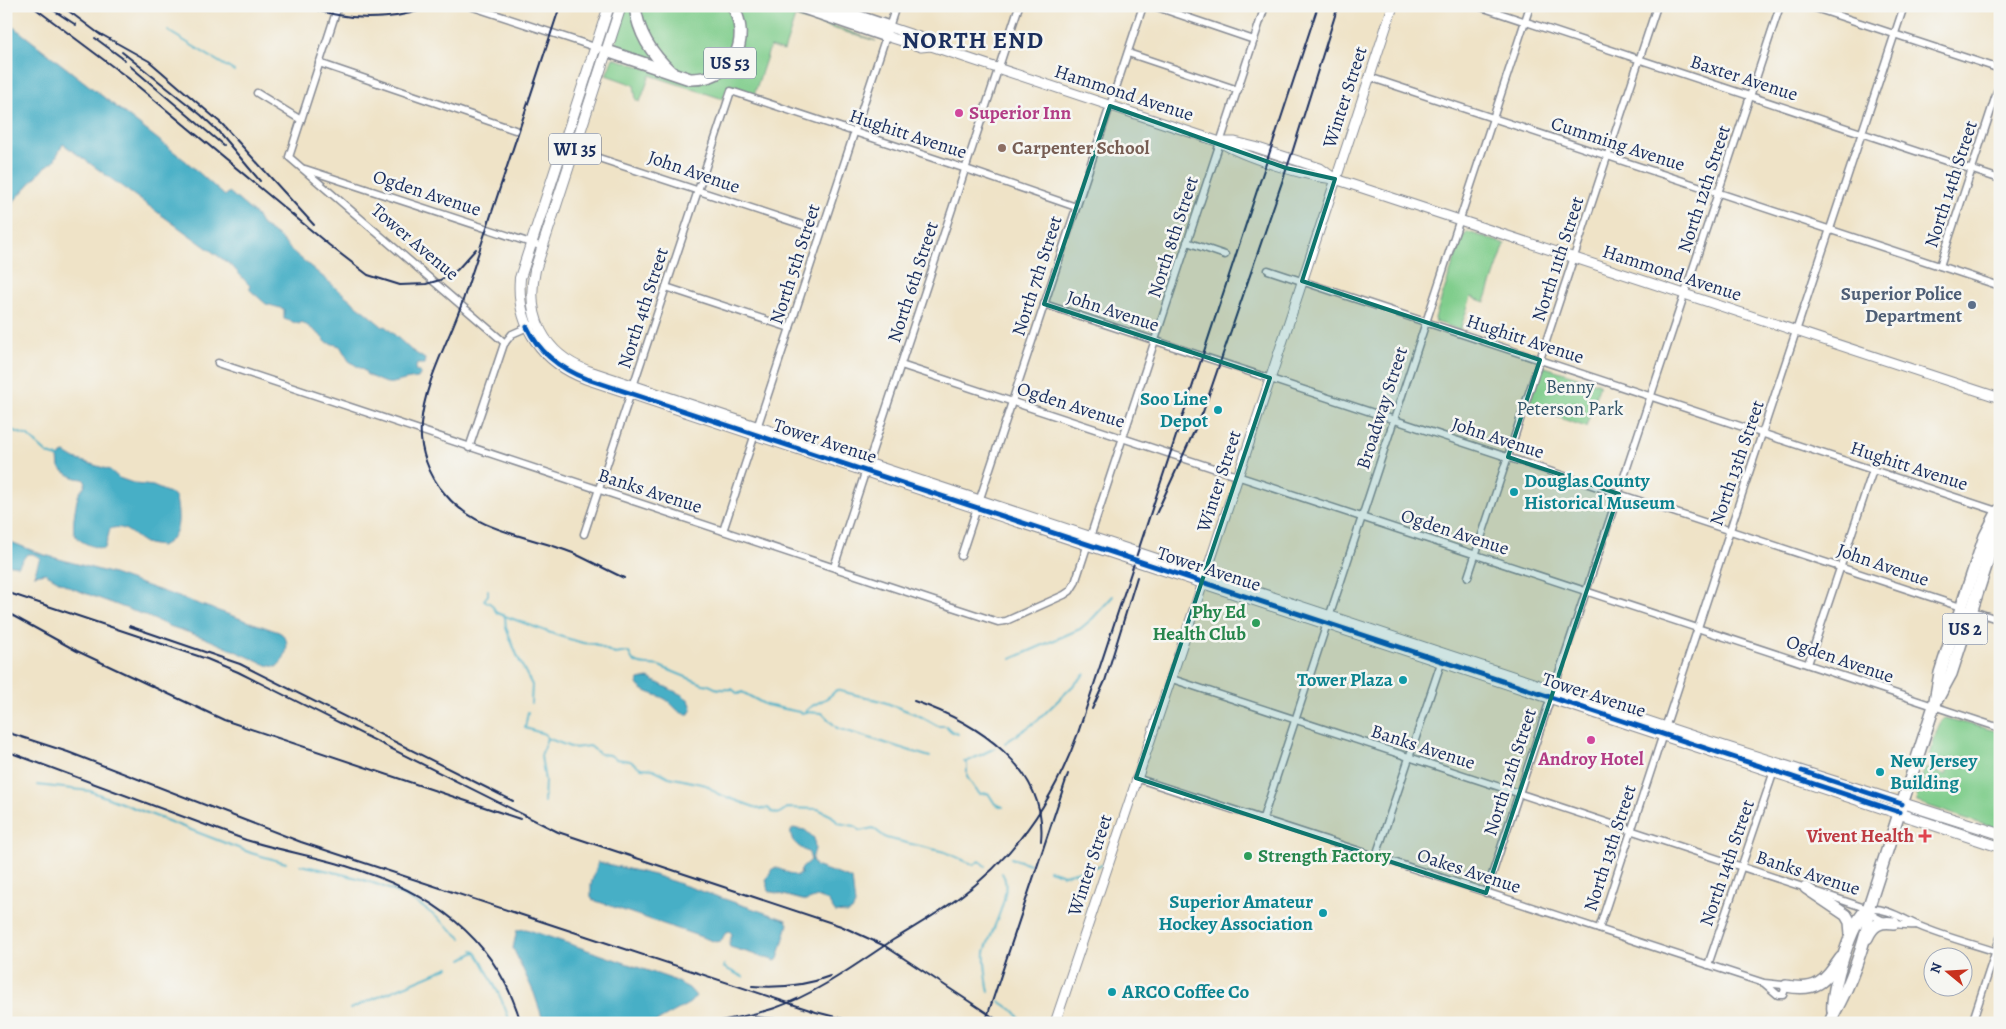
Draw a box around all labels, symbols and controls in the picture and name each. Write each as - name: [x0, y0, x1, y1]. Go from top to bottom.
- district label: NORTH END: [902, 24, 1044, 56]
- street label: Winter Street: [1316, 43, 1374, 152]
- road number: US 53: [704, 48, 756, 78]
- street label: Baxter Avenue: [1687, 48, 1801, 108]
- street label: Hammond Avenue: [1051, 58, 1197, 128]
- place label: Superior Inn: [969, 100, 1071, 126]
- street label: Hughitt Avenue: [846, 103, 970, 165]
- marker: Superior Inn: [953, 107, 965, 119]
- street label: Cumming Avenue: [1548, 110, 1688, 178]
- street label: North 14th Street: [1918, 117, 1984, 251]
- street label: North 12th Street: [1671, 122, 1737, 256]
- road number: WI 35: [549, 134, 601, 164]
- place label: Carpenter School: [1012, 135, 1150, 161]
- marker: Carpenter School: [996, 142, 1008, 154]
- street label: John Avenue: [644, 144, 744, 200]
- street label: Ogden Avenue: [370, 163, 484, 223]
- street label: North 8th Street: [1141, 173, 1205, 301]
- street label: North 11th Street: [1526, 193, 1590, 325]
- street label: Tower Avenue: [365, 197, 465, 287]
- street label: North 5th Street: [763, 200, 827, 328]
- street label: North 7th Street: [1005, 213, 1069, 339]
- street label: North 6th Street: [881, 218, 945, 346]
- street label: Hammond Avenue: [1599, 238, 1745, 308]
- street label: North 4th Street: [611, 244, 675, 372]
- place label: Superior Police Department: [1841, 281, 1963, 329]
- street label: John Avenue: [1063, 284, 1163, 338]
- marker: Superior Police Department: [1966, 299, 1978, 311]
- street label: Hughitt Avenue: [1463, 308, 1587, 370]
- street label: Broadway Street: [1350, 343, 1414, 473]
- park label: Benny Peterson Park: [1516, 374, 1624, 422]
- street label: Ogden Avenue: [1014, 375, 1128, 435]
- place label: Soo Line Depot: [1140, 386, 1209, 434]
- street label: North 13th Street: [1703, 397, 1771, 529]
- marker: Soo Line Depot: [1212, 404, 1224, 416]
- street label: John Avenue: [1448, 411, 1548, 465]
- street label: Tower Avenue: [770, 412, 880, 470]
- street label: Winter Street: [1190, 427, 1248, 536]
- street label: Hughitt Avenue: [1847, 435, 1971, 497]
- street label: Banks Avenue: [595, 462, 705, 520]
- place label: Douglas County Historical Museum: [1524, 468, 1675, 516]
- marker: Douglas County Historical Museum: [1508, 486, 1520, 498]
- street label: Ogden Avenue: [1398, 502, 1512, 562]
- street label: John Avenue: [1833, 537, 1933, 593]
- street label: Tower Avenue: [1154, 540, 1264, 598]
- place label: Phy Ed Health Club: [1152, 599, 1247, 647]
- road number: US 2: [1942, 614, 1988, 644]
- marker: Phy Ed Health Club: [1250, 617, 1262, 629]
- street label: Ogden Avenue: [1783, 628, 1897, 690]
- street label: Tower Avenue: [1539, 666, 1649, 724]
- place label: Tower Plaza: [1297, 667, 1394, 693]
- marker: Tower Plaza: [1397, 674, 1409, 686]
- street label: North 12th Street: [1477, 705, 1543, 839]
- street label: Banks Avenue: [1368, 718, 1478, 776]
- marker: Androy Hotel: [1585, 734, 1597, 746]
- place label: Androy Hotel: [1537, 746, 1644, 772]
- place label: New Jersey Building: [1890, 748, 1978, 796]
- marker: New Jersey Building: [1874, 766, 1886, 778]
- street label: North 13th Street: [1577, 781, 1643, 915]
- street label: North 14th Street: [1693, 796, 1761, 930]
- street label: Winter Street: [1061, 811, 1119, 920]
- place label: Vivent Health: [1805, 823, 1914, 849]
- marker: Vivent Health: [1918, 829, 1932, 843]
- street label: Oakes Avenue: [1414, 842, 1524, 900]
- place label: Strength Factory: [1258, 843, 1392, 869]
- street label: Banks Avenue: [1753, 844, 1863, 902]
- marker: Strength Factory: [1242, 850, 1254, 862]
- place label: Superior Amateur Hockey Association: [1158, 889, 1313, 937]
- marker: Superior Amateur Hockey Association: [1317, 907, 1329, 919]
- north arrow: [1924, 946, 1974, 996]
- text: N: [1926, 960, 1947, 976]
- place label: ARCO Coffee Co: [1121, 979, 1250, 1005]
- marker: ARCO Coffee Co: [1106, 986, 1118, 998]

